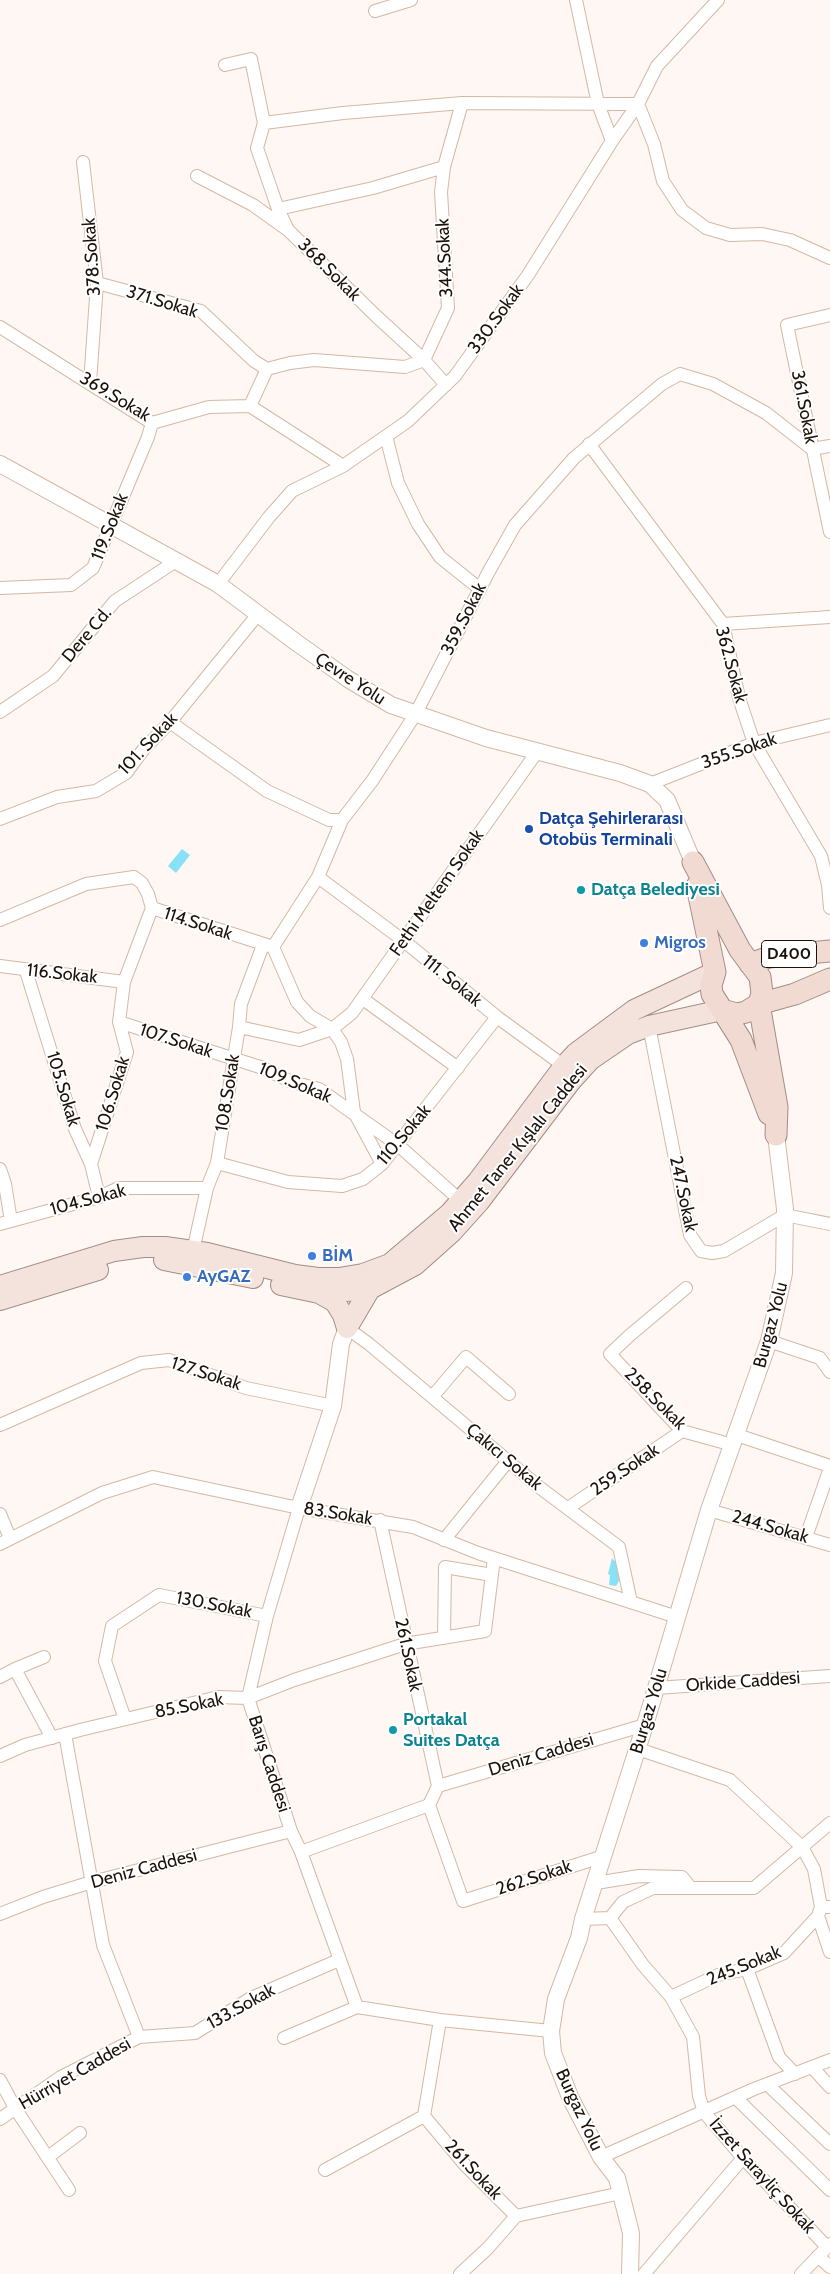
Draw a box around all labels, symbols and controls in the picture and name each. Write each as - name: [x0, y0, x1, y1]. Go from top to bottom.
- street label: 378.Sokak: [78, 217, 106, 297]
- street label: 344.Sokak: [432, 218, 458, 298]
- street label: 368.Sokak: [293, 234, 365, 306]
- street label: 330.Sokak: [464, 280, 528, 358]
- street label: 371.Sokak: [124, 281, 200, 323]
- street label: 369.Sokak: [76, 367, 154, 427]
- street label: 361.Sokak: [786, 368, 822, 446]
- street label: 119.Sokak: [87, 490, 133, 564]
- street label: 359.Sokak: [437, 579, 491, 659]
- street label: Dere Cd.: [58, 603, 116, 667]
- street label: 362.Sokak: [710, 624, 752, 706]
- street label: Çevre Yolu: [311, 648, 389, 710]
- street label: 101. Sokak: [114, 708, 182, 780]
- street label: 355.Sokak: [699, 728, 779, 774]
- place label: Datça Şehirlerarası Otobüs Terminali: [539, 808, 683, 851]
- marker: Datça Şehirlerarası Otobüs Terminali: [523, 823, 535, 835]
- street label: Fethi Meltem Sokak: [385, 826, 489, 960]
- place label: Datça Belediyesi: [591, 879, 720, 901]
- marker: Datça Belediyesi: [575, 884, 587, 896]
- street label: 114.Sokak: [161, 903, 235, 945]
- place label: Migros: [654, 932, 706, 954]
- marker: Migros: [638, 937, 650, 949]
- road number: D400: [762, 941, 816, 968]
- street label: 111. Sokak: [418, 950, 486, 1012]
- street label: 116.Sokak: [26, 960, 98, 988]
- street label: 107.Sokak: [137, 1019, 215, 1063]
- street label: 105.Sokak: [41, 1049, 85, 1129]
- street label: 108.Sokak: [211, 1053, 245, 1133]
- street label: 106.Sokak: [91, 1054, 135, 1134]
- street label: 109.Sokak: [255, 1058, 335, 1108]
- street label: Ahmet Taner Kışlalı Caddesi: [444, 1060, 592, 1236]
- street label: 110.Sokak: [372, 1100, 436, 1170]
- street label: 247.Sokak: [664, 1154, 702, 1234]
- street label: 104.Sokak: [48, 1180, 128, 1220]
- place label: BİM: [322, 1245, 353, 1267]
- marker: BİM: [306, 1250, 318, 1262]
- place label: AyGAZ: [197, 1266, 250, 1288]
- marker: AyGAZ: [181, 1271, 193, 1283]
- street label: Burgaz Yolu: [749, 1280, 793, 1370]
- street label: 127.Sokak: [168, 1353, 244, 1395]
- street label: 258.Sokak: [619, 1363, 691, 1435]
- street label: Çakıcı Sokak: [462, 1419, 546, 1495]
- street label: 259.Sokak: [587, 1439, 663, 1501]
- street label: 83.Sokak: [302, 1498, 374, 1530]
- street label: 244.Sokak: [729, 1506, 811, 1548]
- street label: 130.Sokak: [174, 1587, 254, 1623]
- street label: 261.Sokak: [390, 1616, 426, 1694]
- street label: Burgaz Yolu: [626, 1666, 672, 1756]
- street label: Orkide Caddesi: [685, 1667, 801, 1697]
- street label: 85.Sokak: [153, 1689, 225, 1723]
- place label: Portakal Suites Datça: [403, 1709, 500, 1752]
- street label: Barış Caddesi: [243, 1713, 295, 1815]
- marker: Portakal Suites Datça: [387, 1724, 399, 1736]
- street label: Deniz Caddesi: [486, 1729, 596, 1781]
- street label: Deniz Caddesi: [89, 1844, 199, 1894]
- street label: 262.Sokak: [494, 1856, 574, 1900]
- street label: 245.Sokak: [704, 1941, 784, 1991]
- street label: 133.Sokak: [203, 1980, 279, 2034]
- street label: Hürriyet Caddesi: [15, 2033, 135, 2115]
- street label: Burgaz Yolu: [551, 2066, 607, 2154]
- street label: İzzet Sarayliç Sokak: [704, 2114, 820, 2238]
- street label: 261.Sokak: [440, 2135, 506, 2205]

